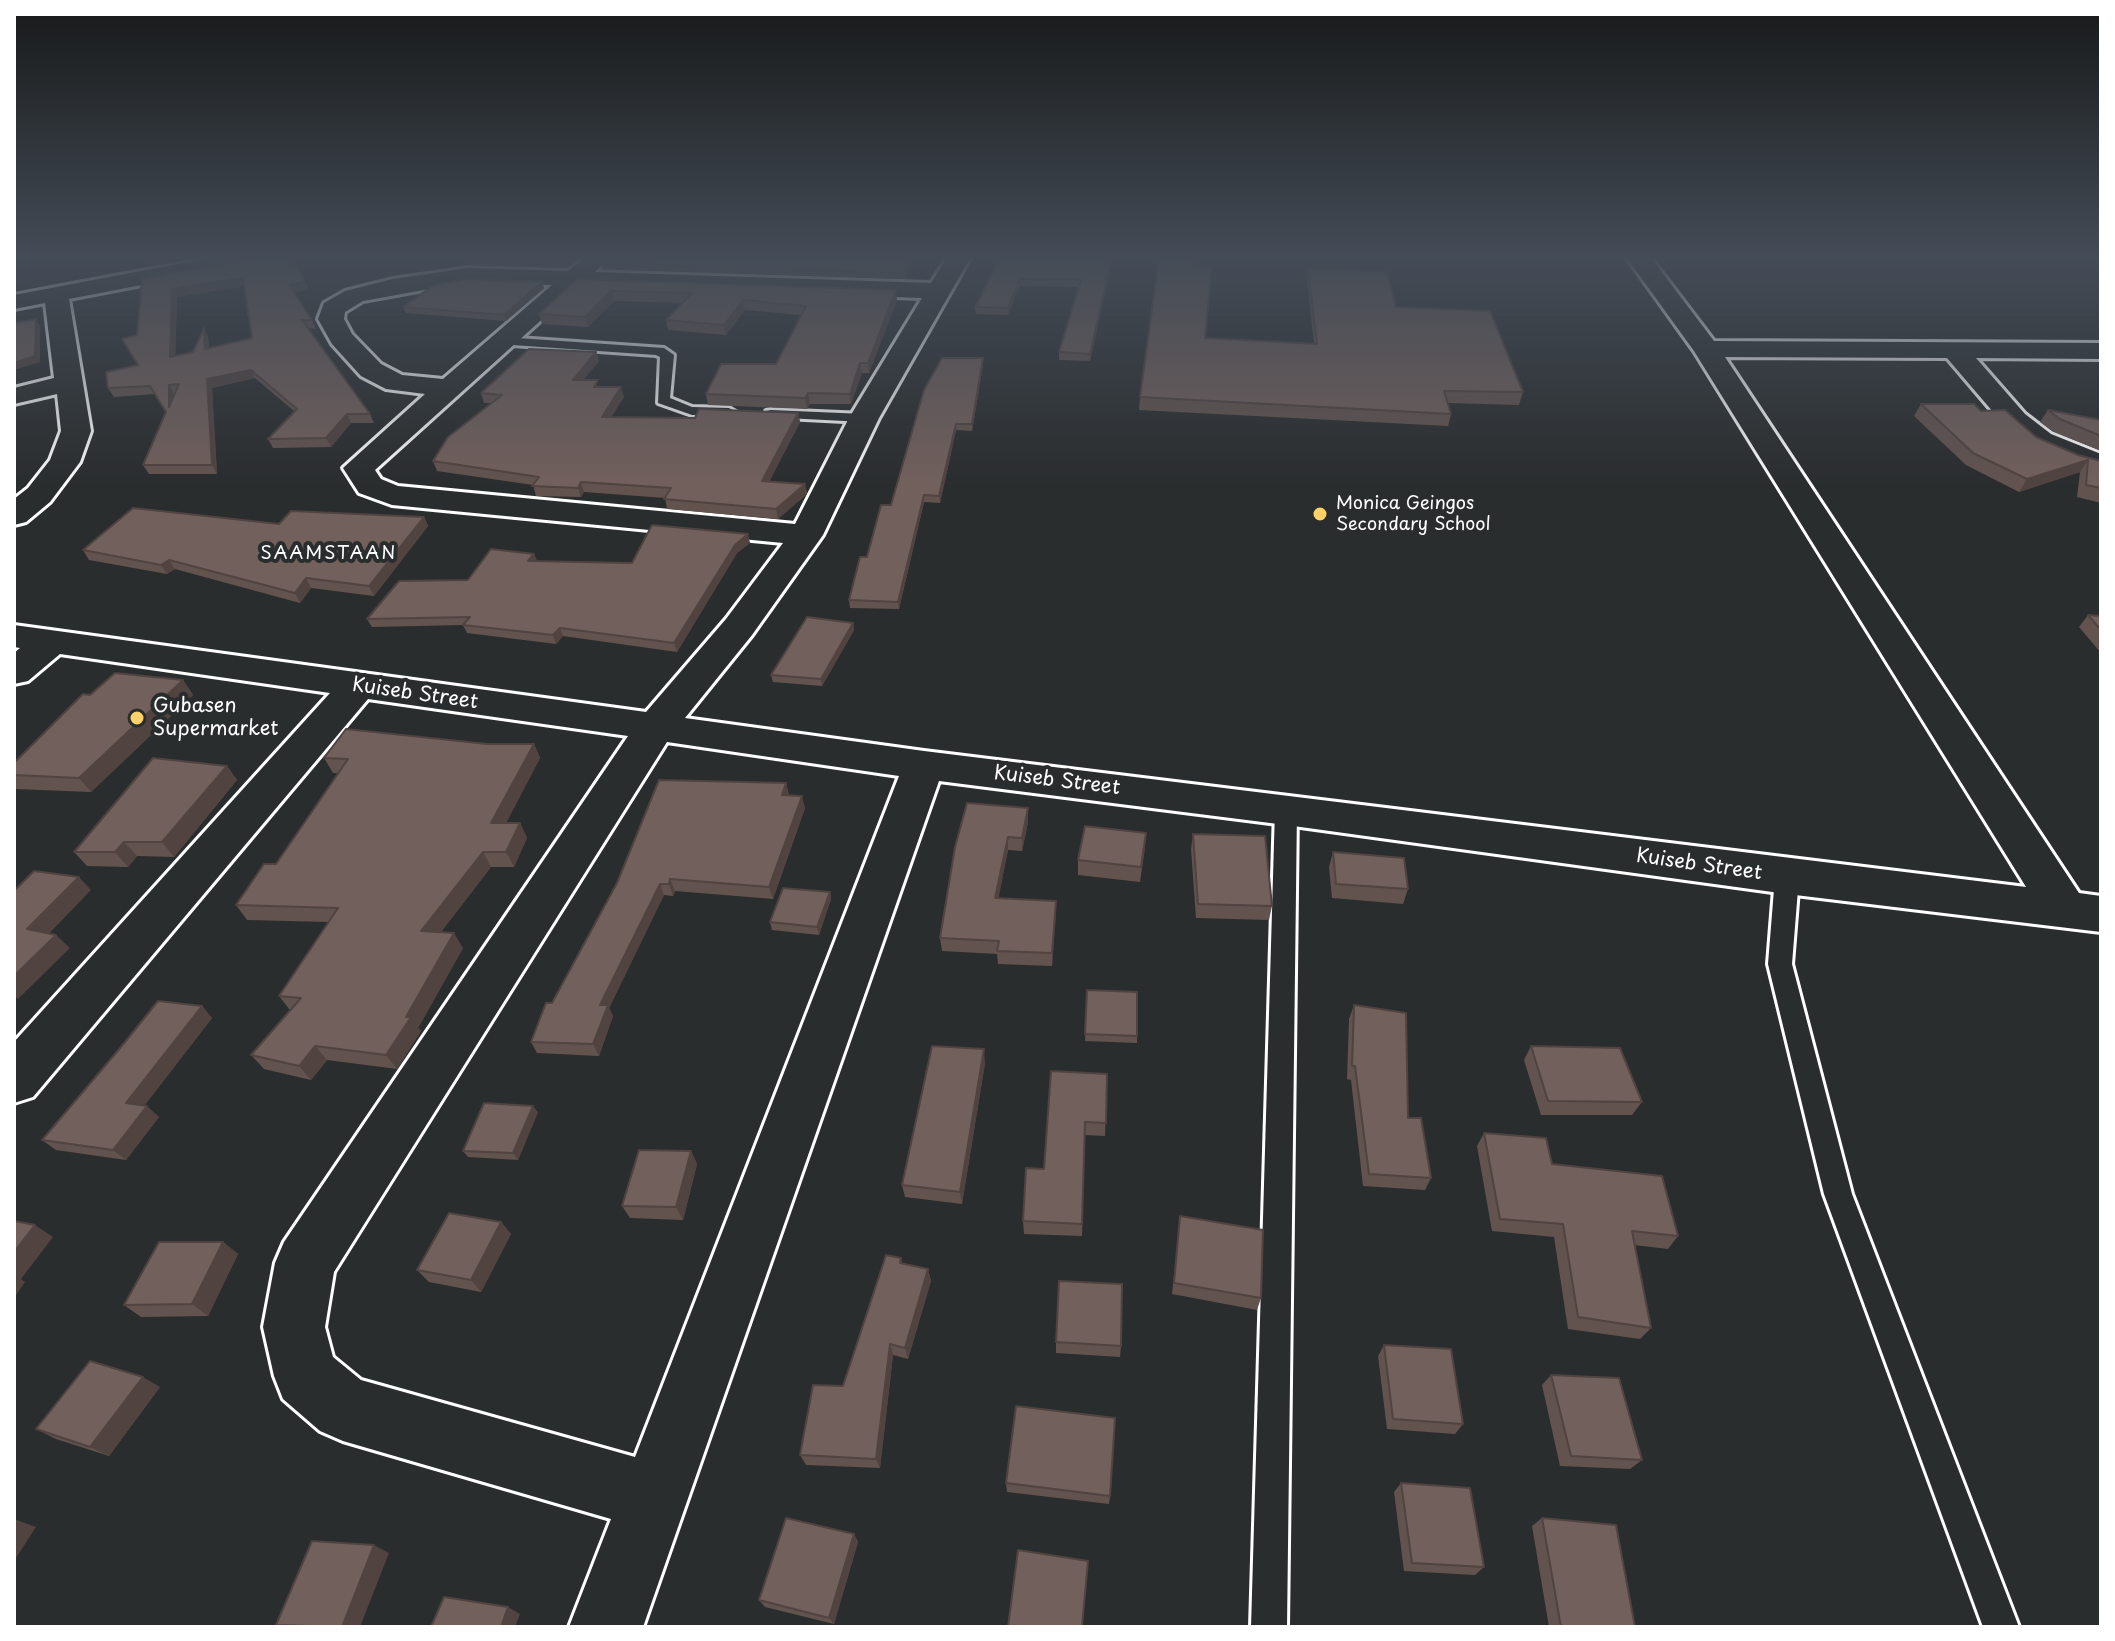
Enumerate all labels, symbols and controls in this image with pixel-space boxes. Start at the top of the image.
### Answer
place label: Monica Geingos Secondary School [1336,493,1491,536]
marker: Monica Geingos Secondary School [1311,505,1329,523]
district label: SAAMSTAAN [261,543,397,565]
street label: Kuiseb Street [350,673,480,715]
place label: Gubasen Supermarket [153,694,278,741]
marker: Gubasen Supermarket [128,709,146,727]
street label: Kuiseb Street [993,761,1121,801]
street label: Kuiseb Street [1634,844,1764,886]

